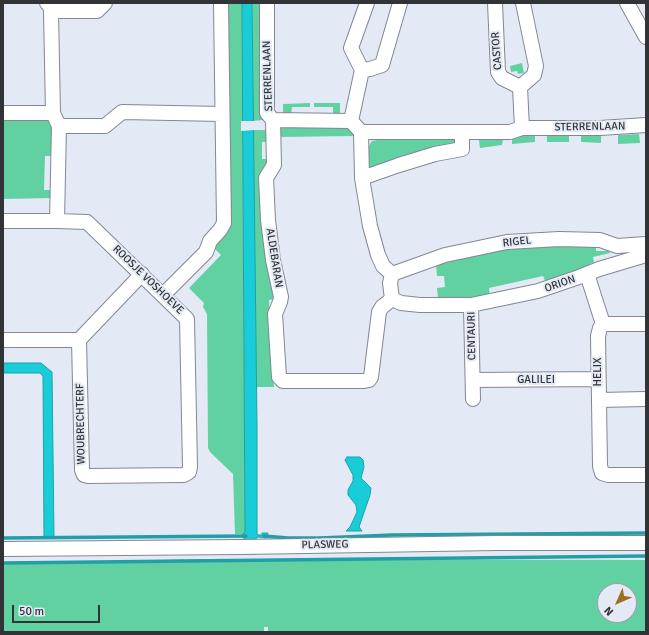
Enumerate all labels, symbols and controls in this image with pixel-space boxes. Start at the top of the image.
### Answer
street label: CASTOR [489,32,505,70]
street label: STERRENLAAN [260,40,276,112]
street label: STERRENLAAN [554,120,626,134]
street label: ALDEBARAN [263,227,285,289]
street label: RIGEL [502,234,532,250]
street label: ROOSJE VOSHOEVE [110,243,186,317]
street label: ORION [543,273,577,295]
street label: CENTAURI [465,311,479,361]
street label: HELIX [591,358,605,386]
street label: GALILEI [517,373,555,387]
street label: WOUBRECHTERF [74,383,88,465]
street label: PLASWEG [301,538,349,552]
north arrow [597,583,637,623]
scale bar [14,597,102,623]
text: 50 m [19,604,44,619]
text: N [602,604,616,618]

